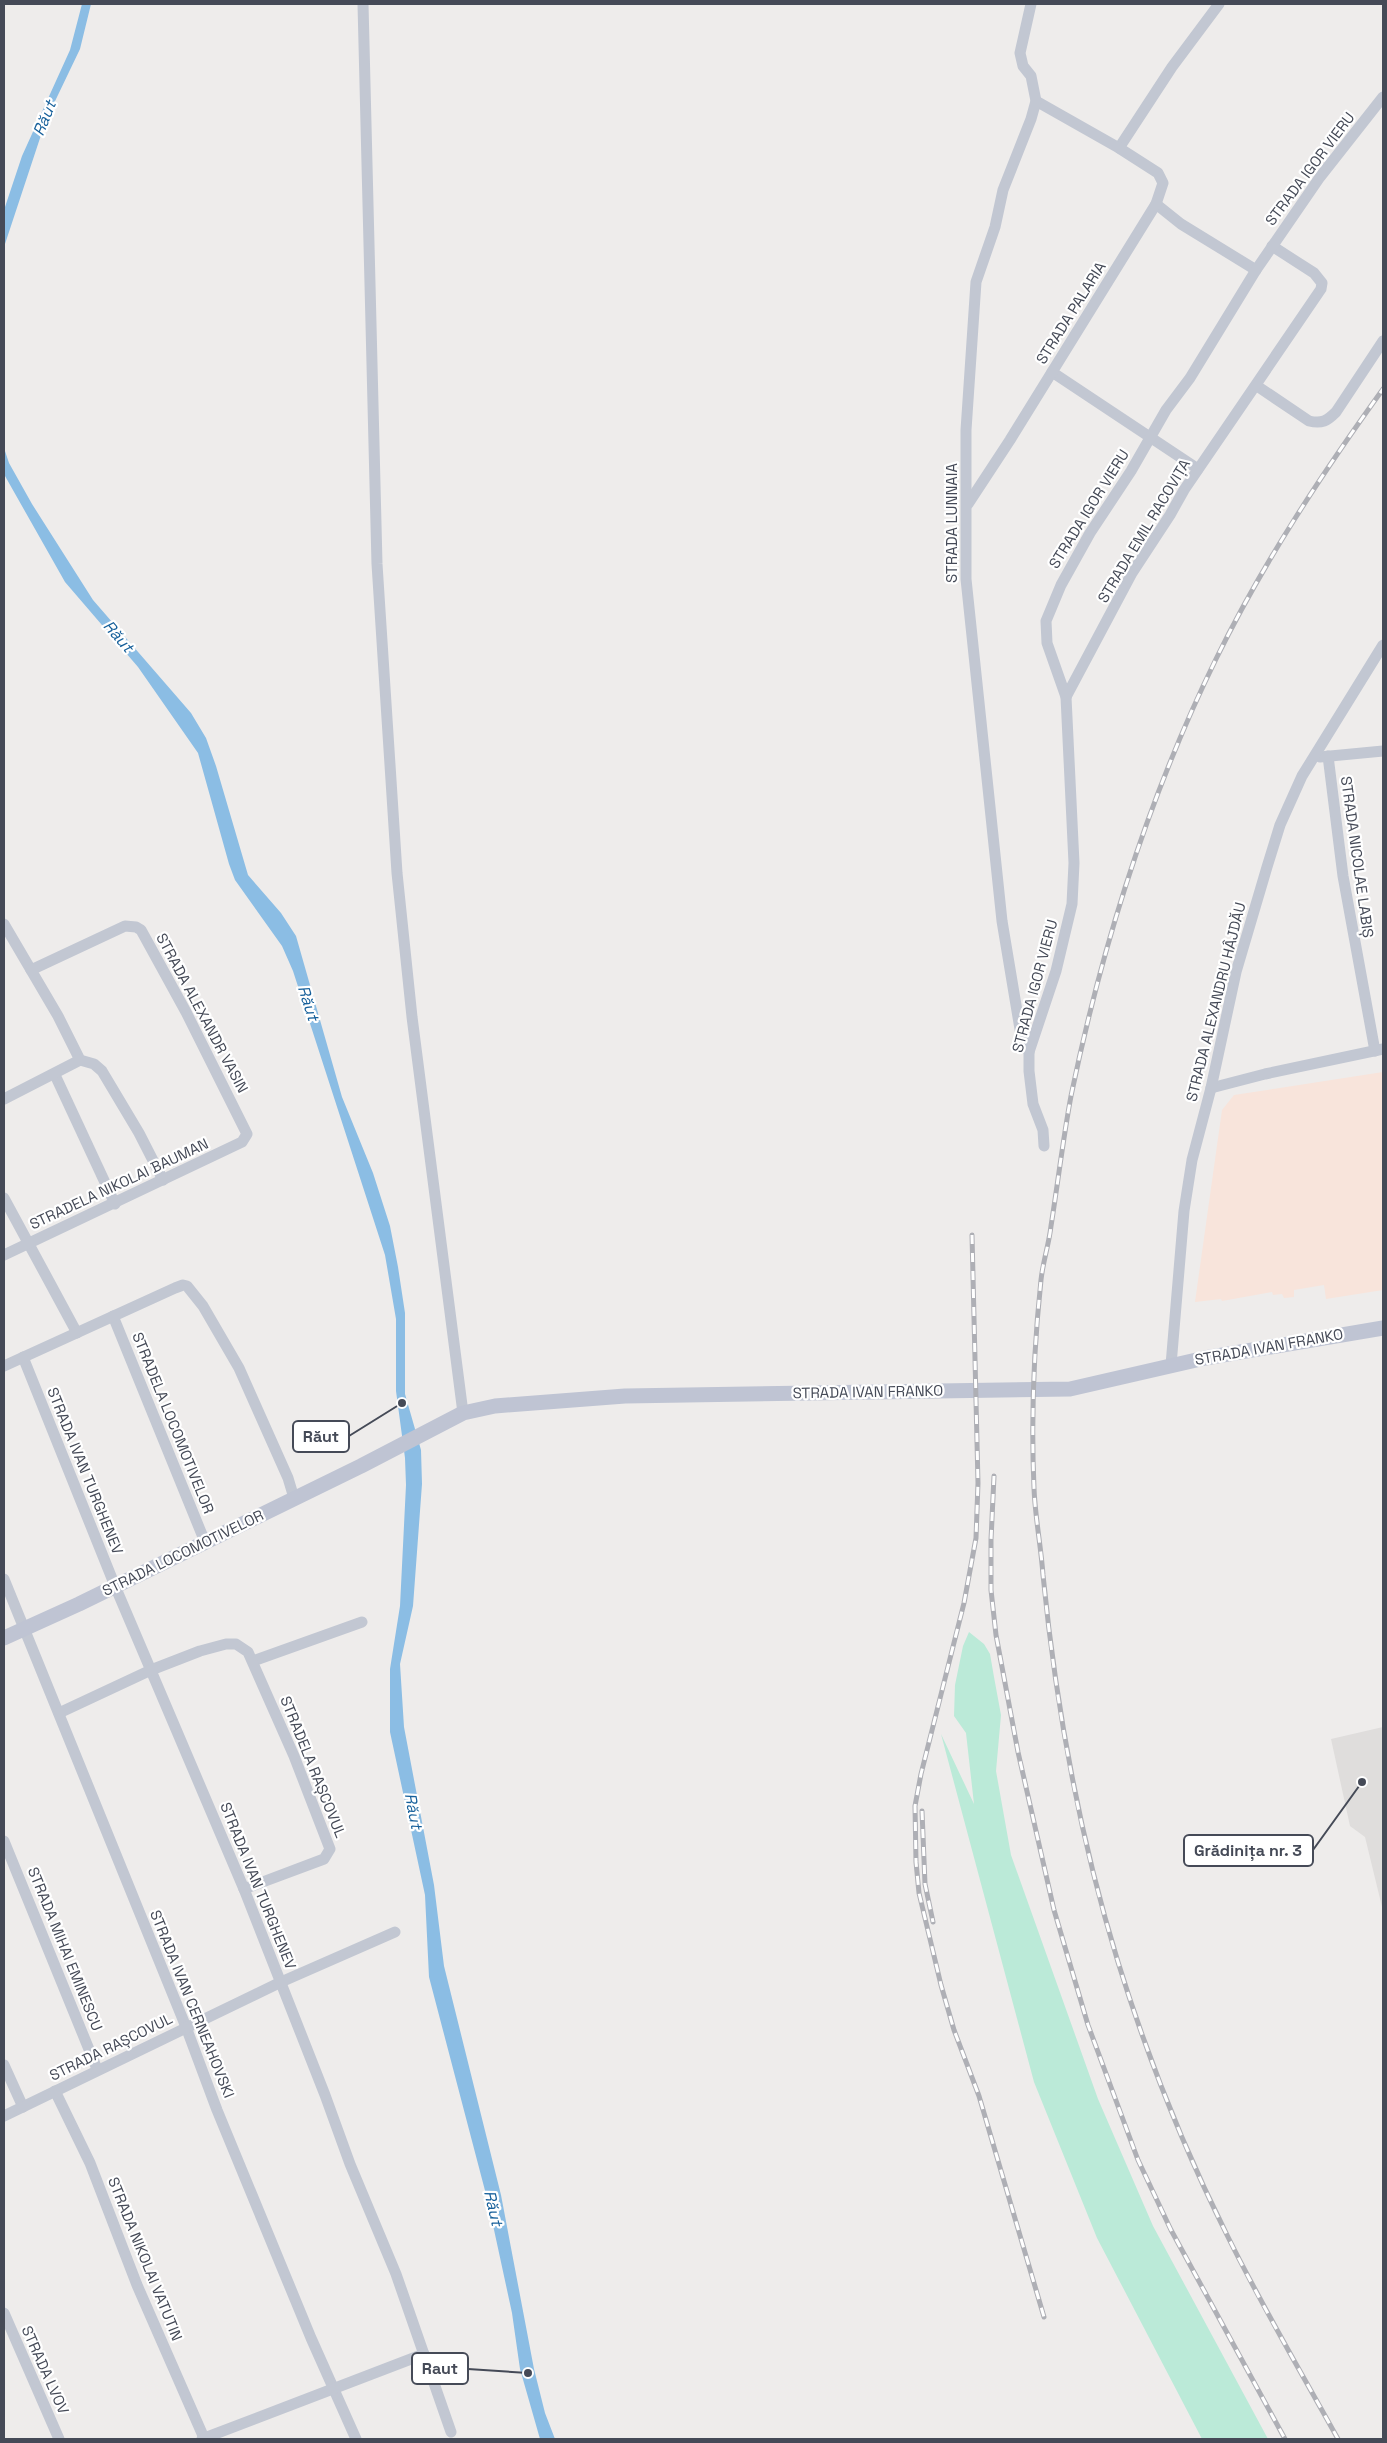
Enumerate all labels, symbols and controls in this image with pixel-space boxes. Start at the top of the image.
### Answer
water label: Răut [28,96,62,139]
street label: STRADA IGOR VIERU [1261,108,1358,229]
street label: STRADA PALARIA [1031,258,1110,367]
street label: STRADA IGOR VIERU [1044,446,1133,572]
street label: STRADA EMIL RACOVIȚA [1093,455,1194,606]
street label: STRADA LUNNAIA [942,463,961,583]
water label: Răut [99,616,140,658]
street label: STRADA NICOLAE LABIȘ [1337,775,1378,939]
street label: STRADA ALEXANDRU HÂJDĂU [1182,900,1249,1104]
street label: STRADA IGOR VIERU [1008,917,1061,1054]
street label: STRADA ALEXANDR VASIN [152,930,253,1096]
water label: Răut [293,983,325,1025]
street label: STRADELA NIKOLAI BAUMAN [26,1134,211,1233]
street label: STRADA IVAN FRANKO [1193,1324,1345,1369]
street label: STRADELA LOCOMOTIVELOR [128,1329,219,1516]
street label: STRADA IVAN FRANKO [793,1381,943,1402]
street label: STRADA IVAN TURGHENEV [43,1384,128,1557]
callout: Răut [293,1421,349,1452]
text: Răut [303,1426,339,1447]
street label: STRADA LOCOMOTIVELOR [99,1505,267,1600]
street label: STRADELA RAȘCOVUL [276,1693,351,1840]
water label: Răut [400,1791,428,1832]
street label: STRADA IVAN TURGHENEV [216,1799,301,1972]
callout: Grădinița nr. 3 [1184,1835,1313,1866]
text: Grădinița nr. 3 [1194,1840,1302,1861]
street label: STRADA MIHAI EMINESCU [24,1864,107,2034]
street label: STRADA IVAN CERNEAHOVSKI [146,1907,239,2101]
street label: STRADA RAȘCOVUL [46,2009,175,2085]
street label: STRADA NIKOLAI VATUTIN [104,2174,187,2343]
water label: Răut [479,2188,508,2230]
street label: STRADA LVOV [18,2323,73,2417]
callout: Raut [412,2353,468,2384]
text: Raut [422,2358,458,2379]

